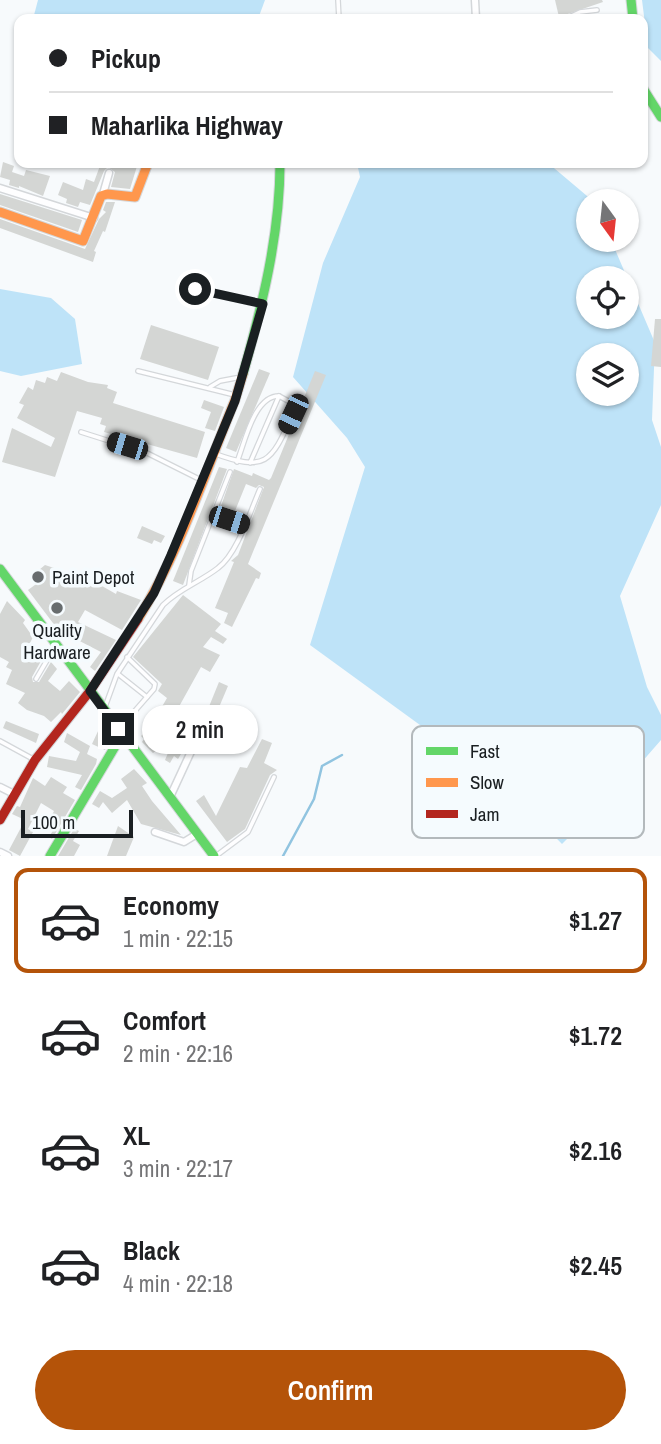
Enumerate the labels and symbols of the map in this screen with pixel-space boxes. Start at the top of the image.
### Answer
north arrow [576,189,639,252]
route start [179,273,211,305]
car [275,391,312,437]
car [104,430,151,462]
car [206,504,253,536]
place label: Paint Depot [52,564,135,590]
marker: Paint Depot [30,569,46,585]
marker: Quality Hardware [49,600,65,616]
place label: Quality Hardware [23,617,91,665]
callout: 2 min [142,704,258,754]
route end [102,713,134,745]
legend [412,726,644,838]
text: Fast [470,738,500,764]
text: Slow [470,769,505,795]
text: Jam [470,801,499,827]
scale bar [21,807,133,839]

